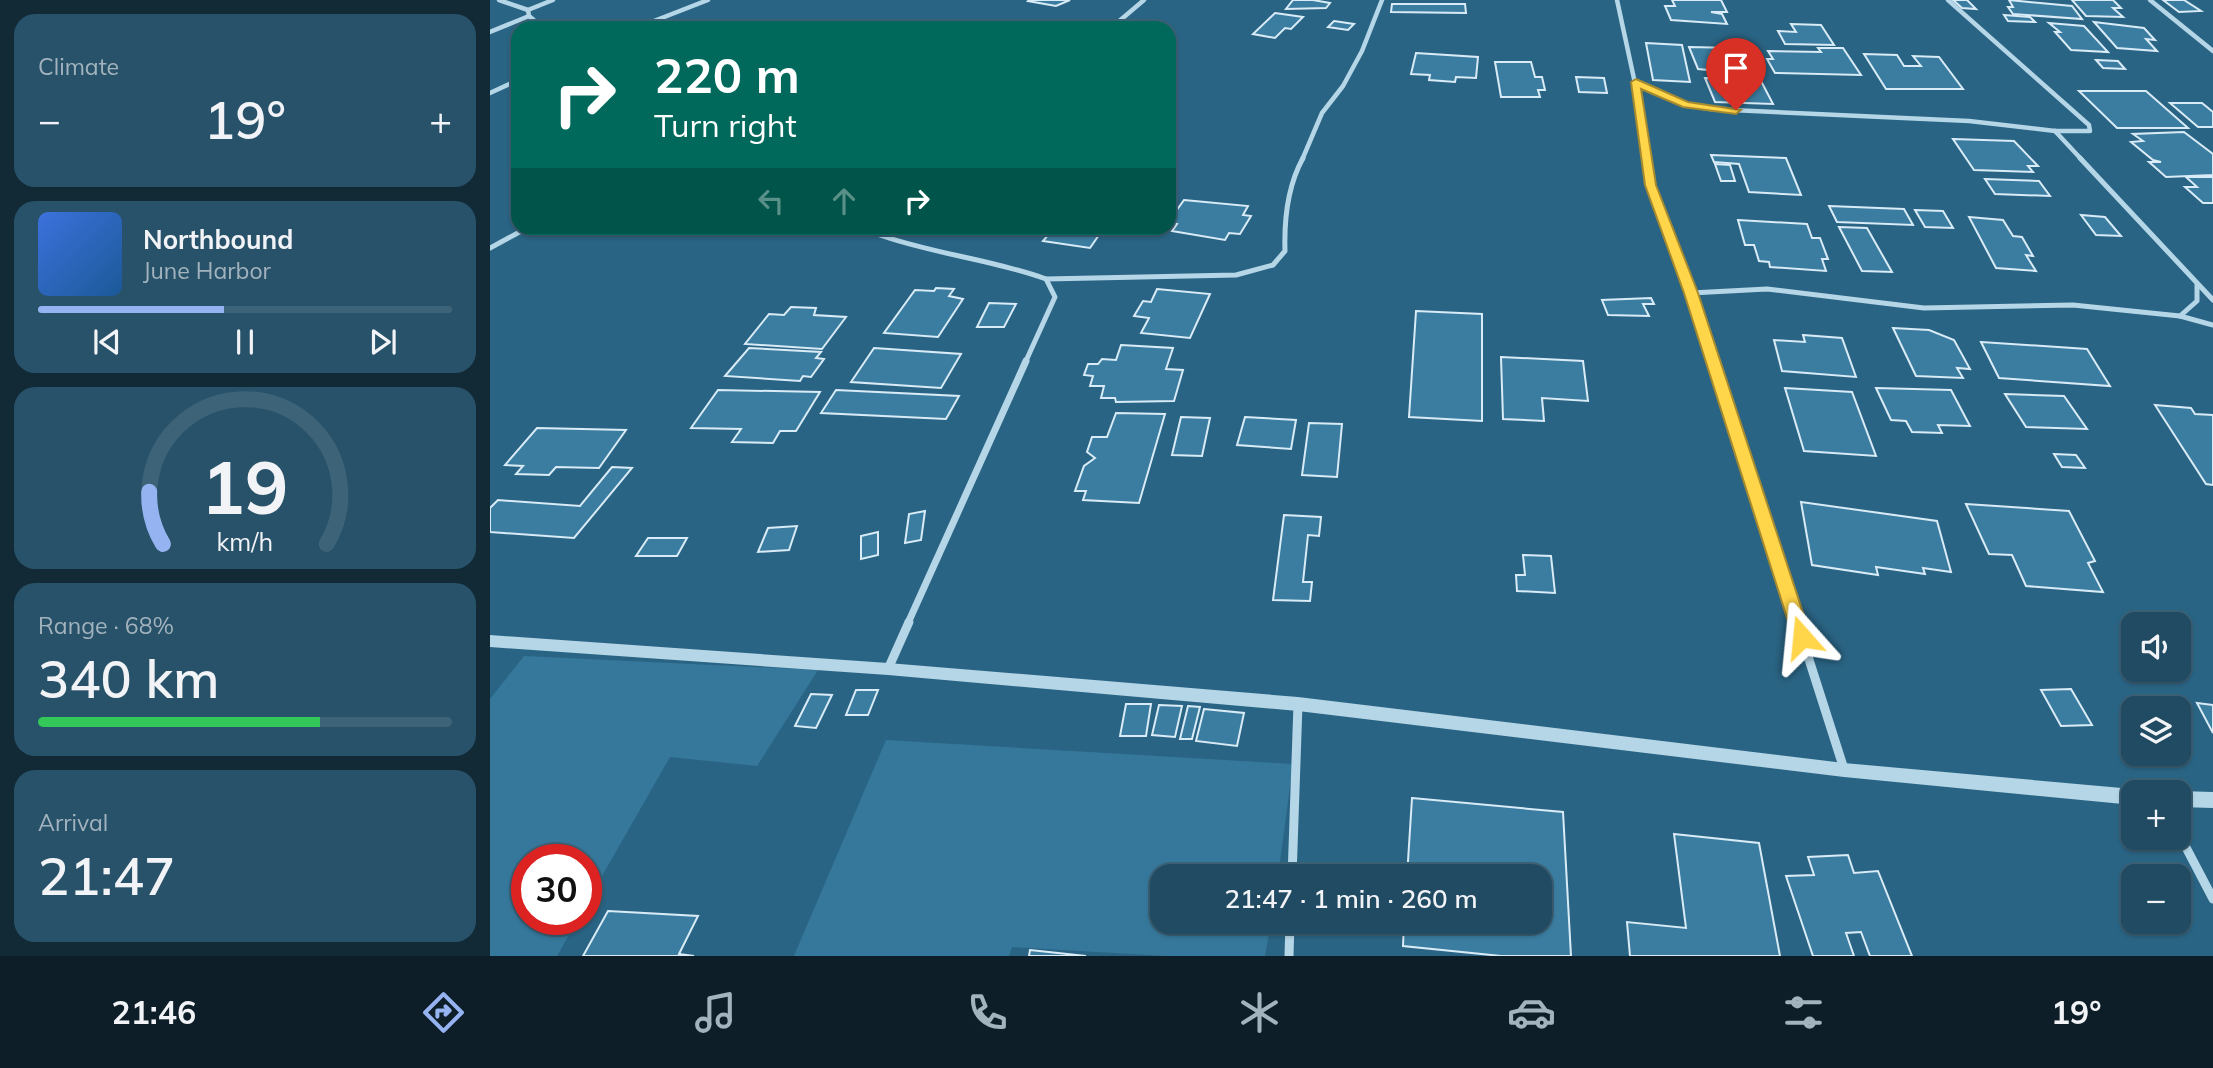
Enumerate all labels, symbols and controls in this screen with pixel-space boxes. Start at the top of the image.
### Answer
pin [1706,38,1766,110]
text: 220 m [654,44,800,105]
icon: right [539,49,630,140]
icon: arrive [1717,49,1755,87]
text: Climate [38,52,119,81]
text: 19° [204,87,286,152]
text: − [38,96,61,144]
text: + [429,96,452,144]
text: Turn right [654,105,797,145]
icon: left [752,182,790,220]
icon: ahead [825,182,863,220]
icon: right [898,182,936,220]
text: Northbound [143,223,293,256]
text: June Harbor [143,256,271,285]
icon: previous [88,323,126,361]
icon: pause [226,323,264,361]
icon: next [364,323,402,361]
text: 19 [201,441,289,532]
text: km/h [217,526,273,557]
position arrow [1765,600,1839,674]
text: Range · 68% [38,611,174,640]
map controls [2121,612,2191,934]
button: sound [2121,612,2191,682]
text: 340 km [38,646,219,711]
button: layers [2121,696,2191,766]
button: + [2121,780,2191,850]
text: Arrival [38,808,108,837]
text: 21:47 [38,843,175,908]
speed limit sign: 30 [511,844,602,935]
button: − [2121,864,2191,934]
text: 21:47 · 1 min · 260 m [1224,882,1478,915]
icon: directions [419,988,468,1037]
icon: music [691,988,740,1037]
icon: phone [963,988,1012,1037]
icon: climate [1235,988,1284,1037]
icon: car [1507,988,1556,1037]
icon: filters [1779,988,1828,1037]
text: 21:46 [111,992,196,1032]
text: 19° [2051,992,2101,1032]

